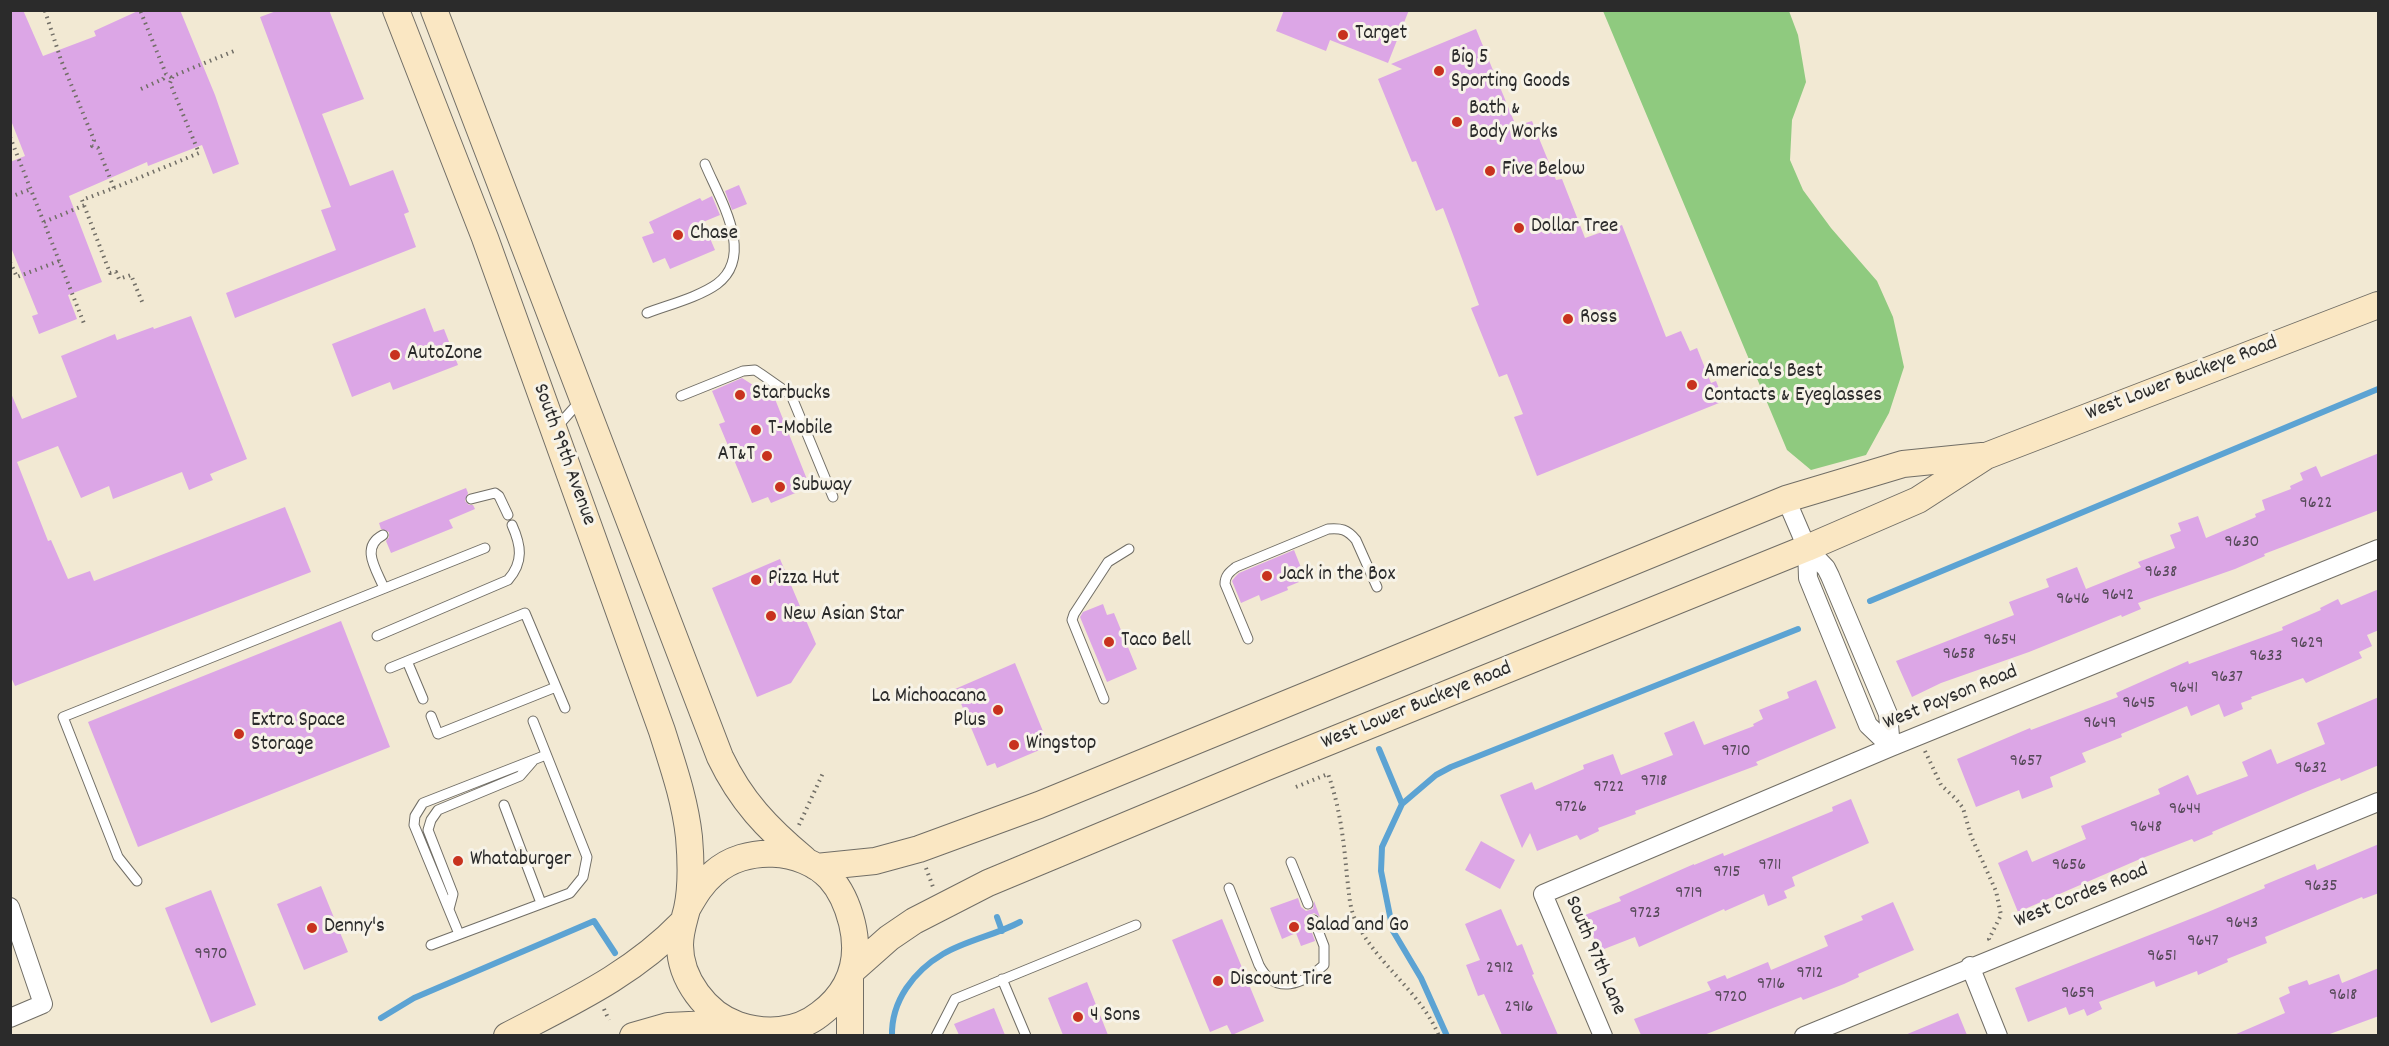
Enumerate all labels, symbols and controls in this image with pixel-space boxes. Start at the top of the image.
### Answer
place label: Target [1355,22,1407,48]
marker: Target [1336,28,1350,42]
place label: Big 5 Sporting Goods [1451,46,1570,96]
marker: Big 5 Sporting Goods [1432,64,1446,78]
place label: Bath & Body Works [1469,97,1558,147]
marker: Bath & Body Works [1450,115,1464,129]
place label: Five Below [1502,158,1585,184]
marker: Five Below [1483,164,1497,178]
place label: Dollar Tree [1531,215,1618,241]
marker: Dollar Tree [1512,221,1526,235]
place label: Chase [690,222,738,248]
marker: Chase [671,228,685,242]
place label: Ross [1580,306,1617,332]
marker: Ross [1561,312,1575,326]
street label: West Lower Buckeye Road [2083,332,2281,428]
place label: AutoZone [407,342,482,368]
marker: AutoZone [388,348,402,362]
place label: America's Best Contacts & Eyeglasses [1704,360,1882,410]
marker: America's Best Contacts & Eyeglasses [1685,378,1699,392]
street label: South 99th Avenue [526,381,600,529]
place label: Starbucks [752,382,831,408]
marker: Starbucks [733,388,747,402]
place label: T-Mobile [768,417,832,443]
marker: T-Mobile [749,423,763,437]
place label: AT&T [717,443,755,469]
marker: AT&T [760,449,774,463]
place label: Subway [792,474,851,500]
marker: Subway [773,480,787,494]
house number: 9622 [2300,494,2332,516]
house number: 9630 [2225,533,2259,555]
place label: Jack in the Box [1279,563,1395,589]
house number: 9638 [2145,563,2177,585]
place label: Pizza Hut [768,567,840,593]
marker: Jack in the Box [1260,569,1274,583]
marker: Pizza Hut [749,573,763,587]
house number: 9642 [2102,586,2134,608]
house number: 9646 [2056,590,2090,612]
place label: New Asian Star [783,603,904,629]
marker: New Asian Star [764,609,778,623]
place label: Taco Bell [1121,629,1191,655]
house number: 9654 [1984,631,2016,653]
house number: 9629 [2290,634,2324,656]
marker: Taco Bell [1102,635,1116,649]
house number: 9658 [1943,645,1975,667]
house number: 9633 [2249,647,2283,669]
street label: West Lower Buckeye Road [1318,657,1516,757]
street label: West Payson Road [1880,661,2022,737]
house number: 9637 [2211,668,2243,690]
house number: 9641 [2170,679,2198,701]
place label: La Michoacana Plus [872,685,986,735]
house number: 9645 [2123,694,2155,716]
marker: La Michoacana Plus [991,703,1005,717]
place label: Extra Space Storage [251,709,345,759]
house number: 9649 [2084,714,2116,736]
marker: Extra Space Storage [232,727,246,741]
place label: Wingstop [1026,732,1096,758]
marker: Wingstop [1007,738,1021,752]
house number: 9710 [1722,742,1750,764]
house number: 9657 [2010,752,2042,774]
house number: 9632 [2295,759,2327,781]
house number: 9718 [1641,772,1667,794]
house number: 9722 [1594,778,1624,800]
house number: 9726 [1555,798,1587,820]
house number: 9644 [2169,800,2201,822]
house number: 9648 [2130,818,2162,840]
place label: Whataburger [470,848,571,874]
marker: Whataburger [451,854,465,868]
house number: 9711 [1758,856,1782,878]
house number: 9656 [2052,856,2086,878]
street label: West Cordes Road [2011,859,2153,935]
house number: 9715 [1713,863,1741,885]
house number: 9635 [2304,877,2338,899]
house number: 9719 [1675,884,1703,906]
street label: South 97th Lane [1558,893,1630,1019]
house number: 9723 [1630,904,1660,926]
place label: Salad and Go [1306,914,1409,940]
house number: 9643 [2226,914,2258,936]
place label: Denny's [324,915,385,941]
marker: Salad and Go [1287,920,1301,934]
marker: Denny's [305,921,319,935]
house number: 9647 [2187,932,2219,954]
house number: 9970 [194,945,228,967]
house number: 9651 [2147,947,2177,969]
house number: 2912 [1486,959,1514,981]
house number: 9712 [1797,964,1823,986]
place label: Discount Tire [1230,968,1332,994]
marker: Discount Tire [1211,974,1225,988]
house number: 9716 [1757,975,1785,997]
house number: 9659 [2061,984,2095,1006]
house number: 9618 [2329,986,2357,1008]
house number: 9720 [1715,988,1747,1010]
house number: 2916 [1505,998,1533,1020]
place label: 4 Sons [1090,1004,1141,1030]
marker: 4 Sons [1071,1010,1085,1024]

